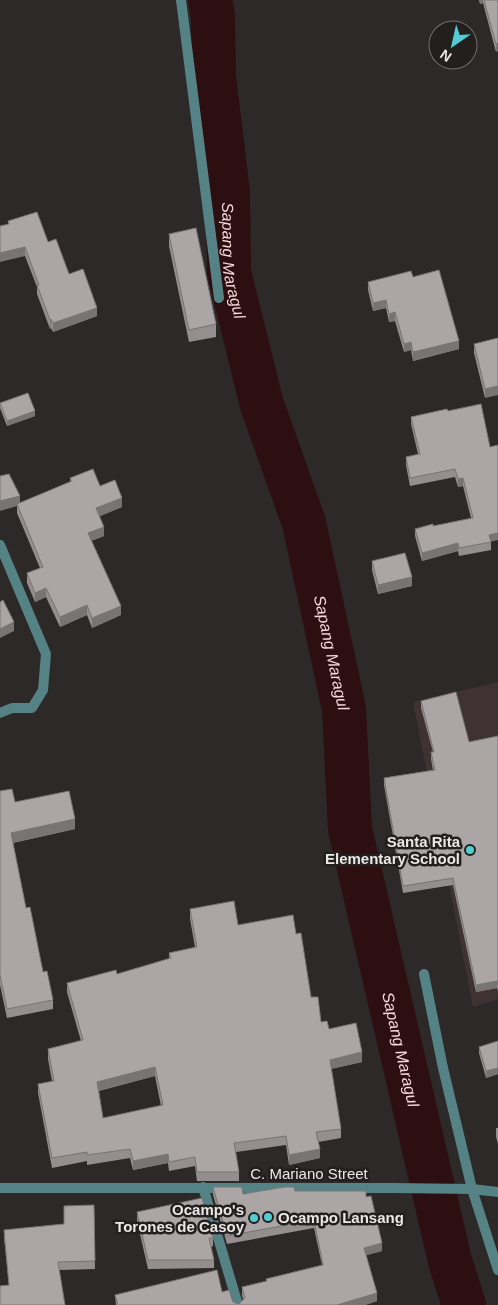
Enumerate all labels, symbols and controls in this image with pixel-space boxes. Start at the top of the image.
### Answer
north arrow [428,20,478,70]
text: N [437,46,454,65]
water label: Sapang Maragul [220,202,249,321]
water label: Sapang Maragul [311,593,353,712]
place label: Santa Rita Elementary School [325,833,461,867]
marker: Santa Rita Elementary School [464,844,476,856]
water label: Sapang Maragul [379,990,423,1109]
street label: C. Mariano Street [250,1165,369,1182]
place label: Ocampo's Torones de Casoy [115,1201,245,1235]
place label: Ocampo Lansang [278,1209,404,1226]
marker: Ocampo Lansang [262,1211,274,1223]
marker: Ocampo's Torones de Casoy [248,1212,260,1224]

